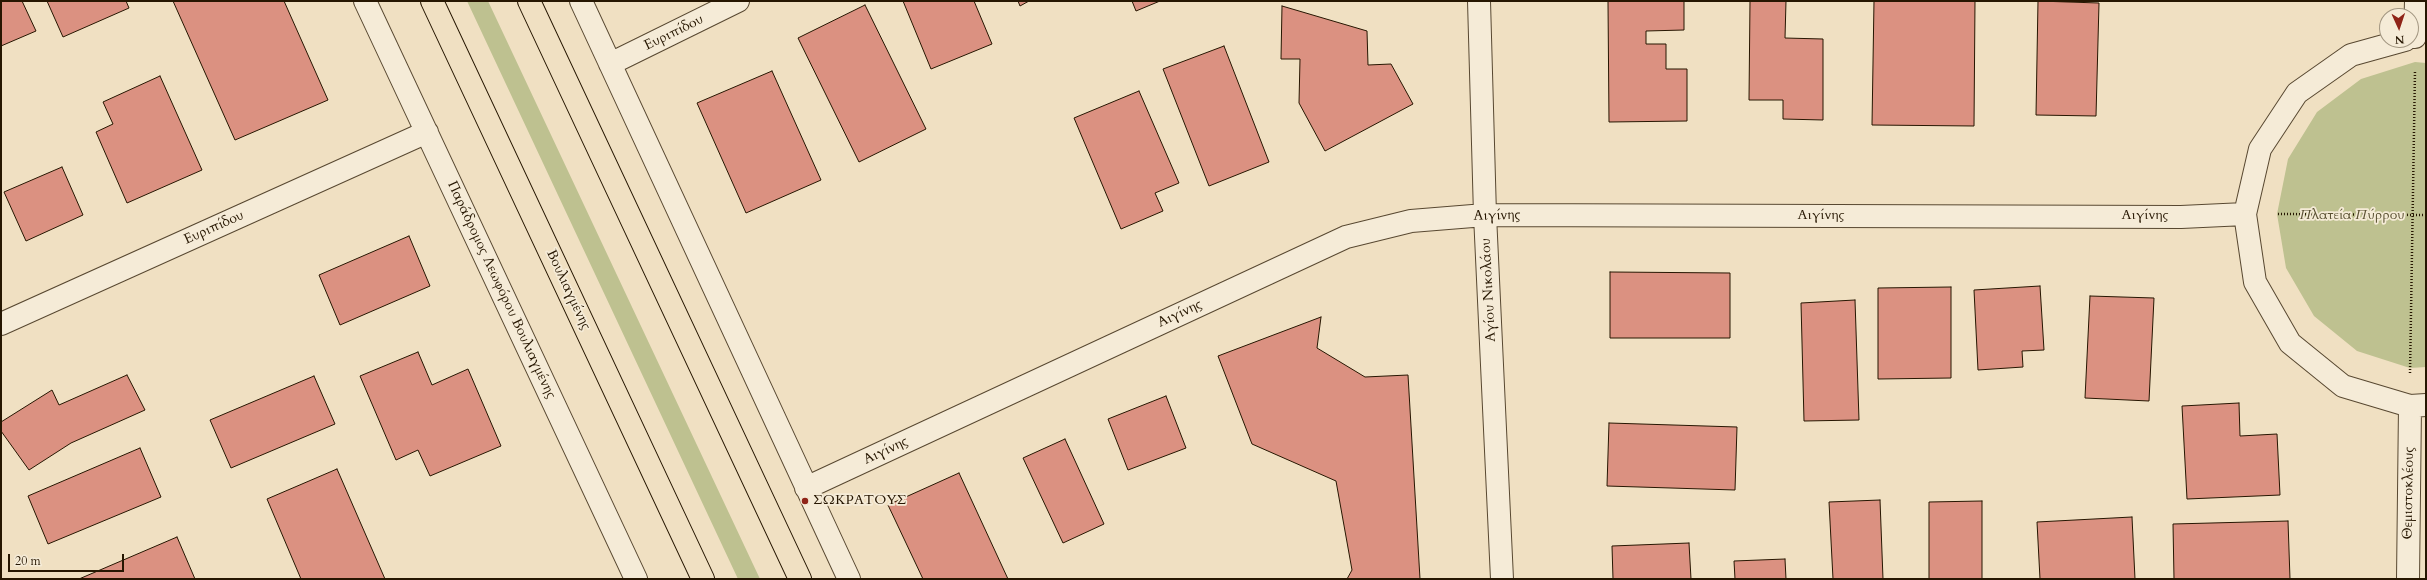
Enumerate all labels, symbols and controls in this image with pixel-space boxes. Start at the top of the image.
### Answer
north arrow [2379,8,2419,48]
street label: Ευριπίδου [642,11,706,55]
text: N [2394,32,2405,47]
street label: Παράδρομος Λεωφόρου Βουλιαγμένης [443,178,559,402]
street label: Ευριπίδου [181,207,247,249]
street label: Αιγίνης [1473,207,1521,225]
street label: Αιγίνης [1797,208,1845,224]
street label: Αιγίνης [2121,208,2169,224]
park label: Πλατεία Πύρρου [2299,208,2405,224]
street label: Αγίου Νικολάου [1478,238,1500,342]
street label: Βουλιαγμένης [542,247,594,333]
street label: Αιγίνης [1155,296,1205,332]
street label: Αιγίνης [861,433,911,469]
street label: Θεμιστοκλέους [2400,446,2418,540]
place label: ΣΩΚΡΑΤΟΥΣ [813,493,906,509]
marker: ΣΩΚΡΑΤΟΥΣ [800,496,810,506]
scale bar [10,546,126,572]
text: 20 m [15,553,41,569]

